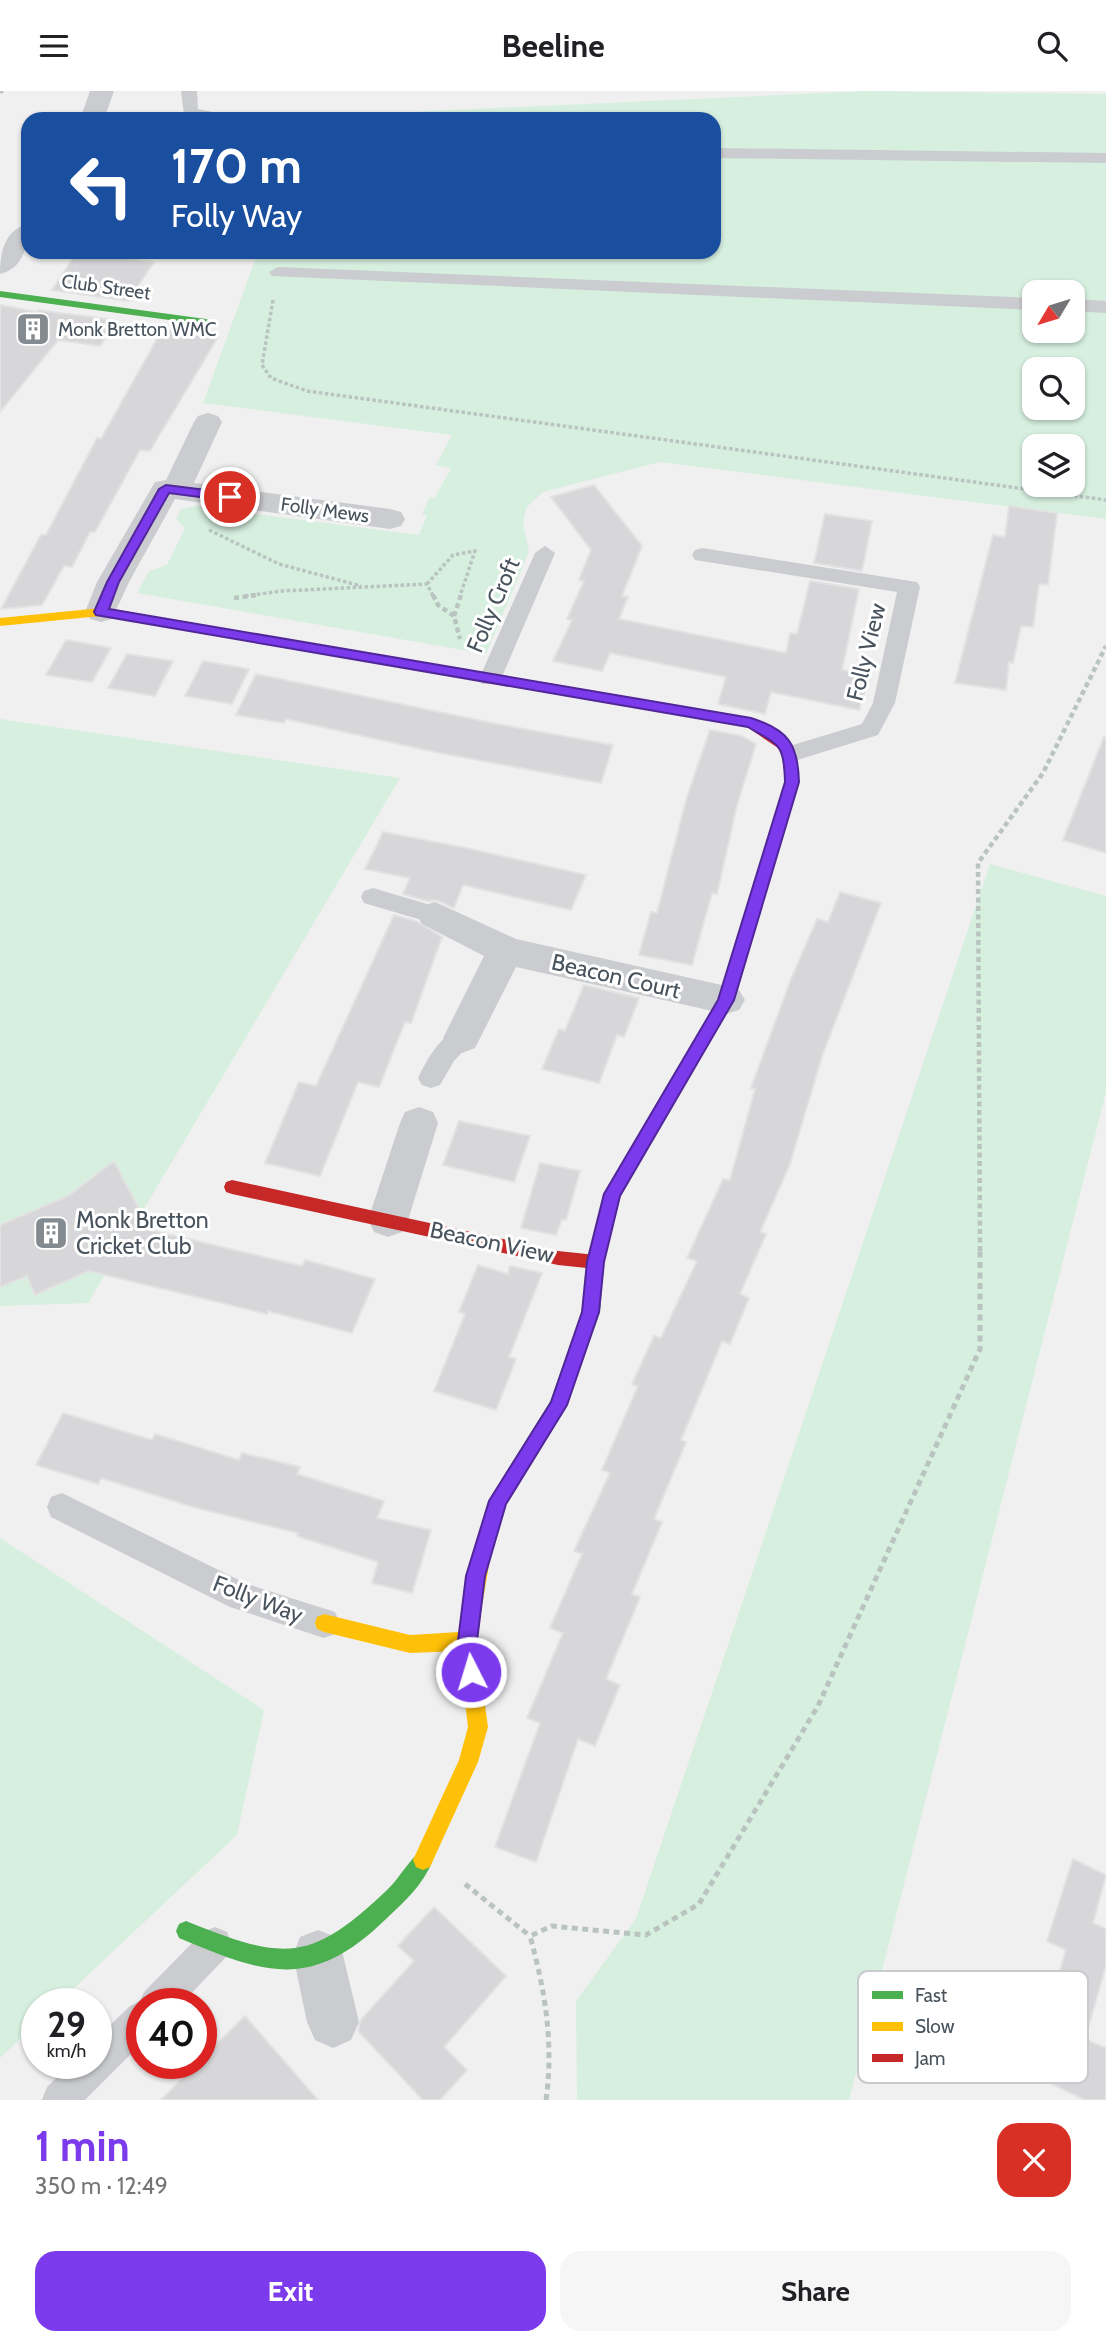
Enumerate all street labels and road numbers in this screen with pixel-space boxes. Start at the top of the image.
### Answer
street label: Club Street [60,269,153,305]
street label: Folly Mews [279,492,371,528]
street label: Folly Croft [461,553,526,657]
street label: Folly View [840,600,892,704]
street label: Beacon Court [549,948,683,1004]
street label: Beacon View [428,1215,557,1269]
street label: Folly Way [209,1569,307,1629]

